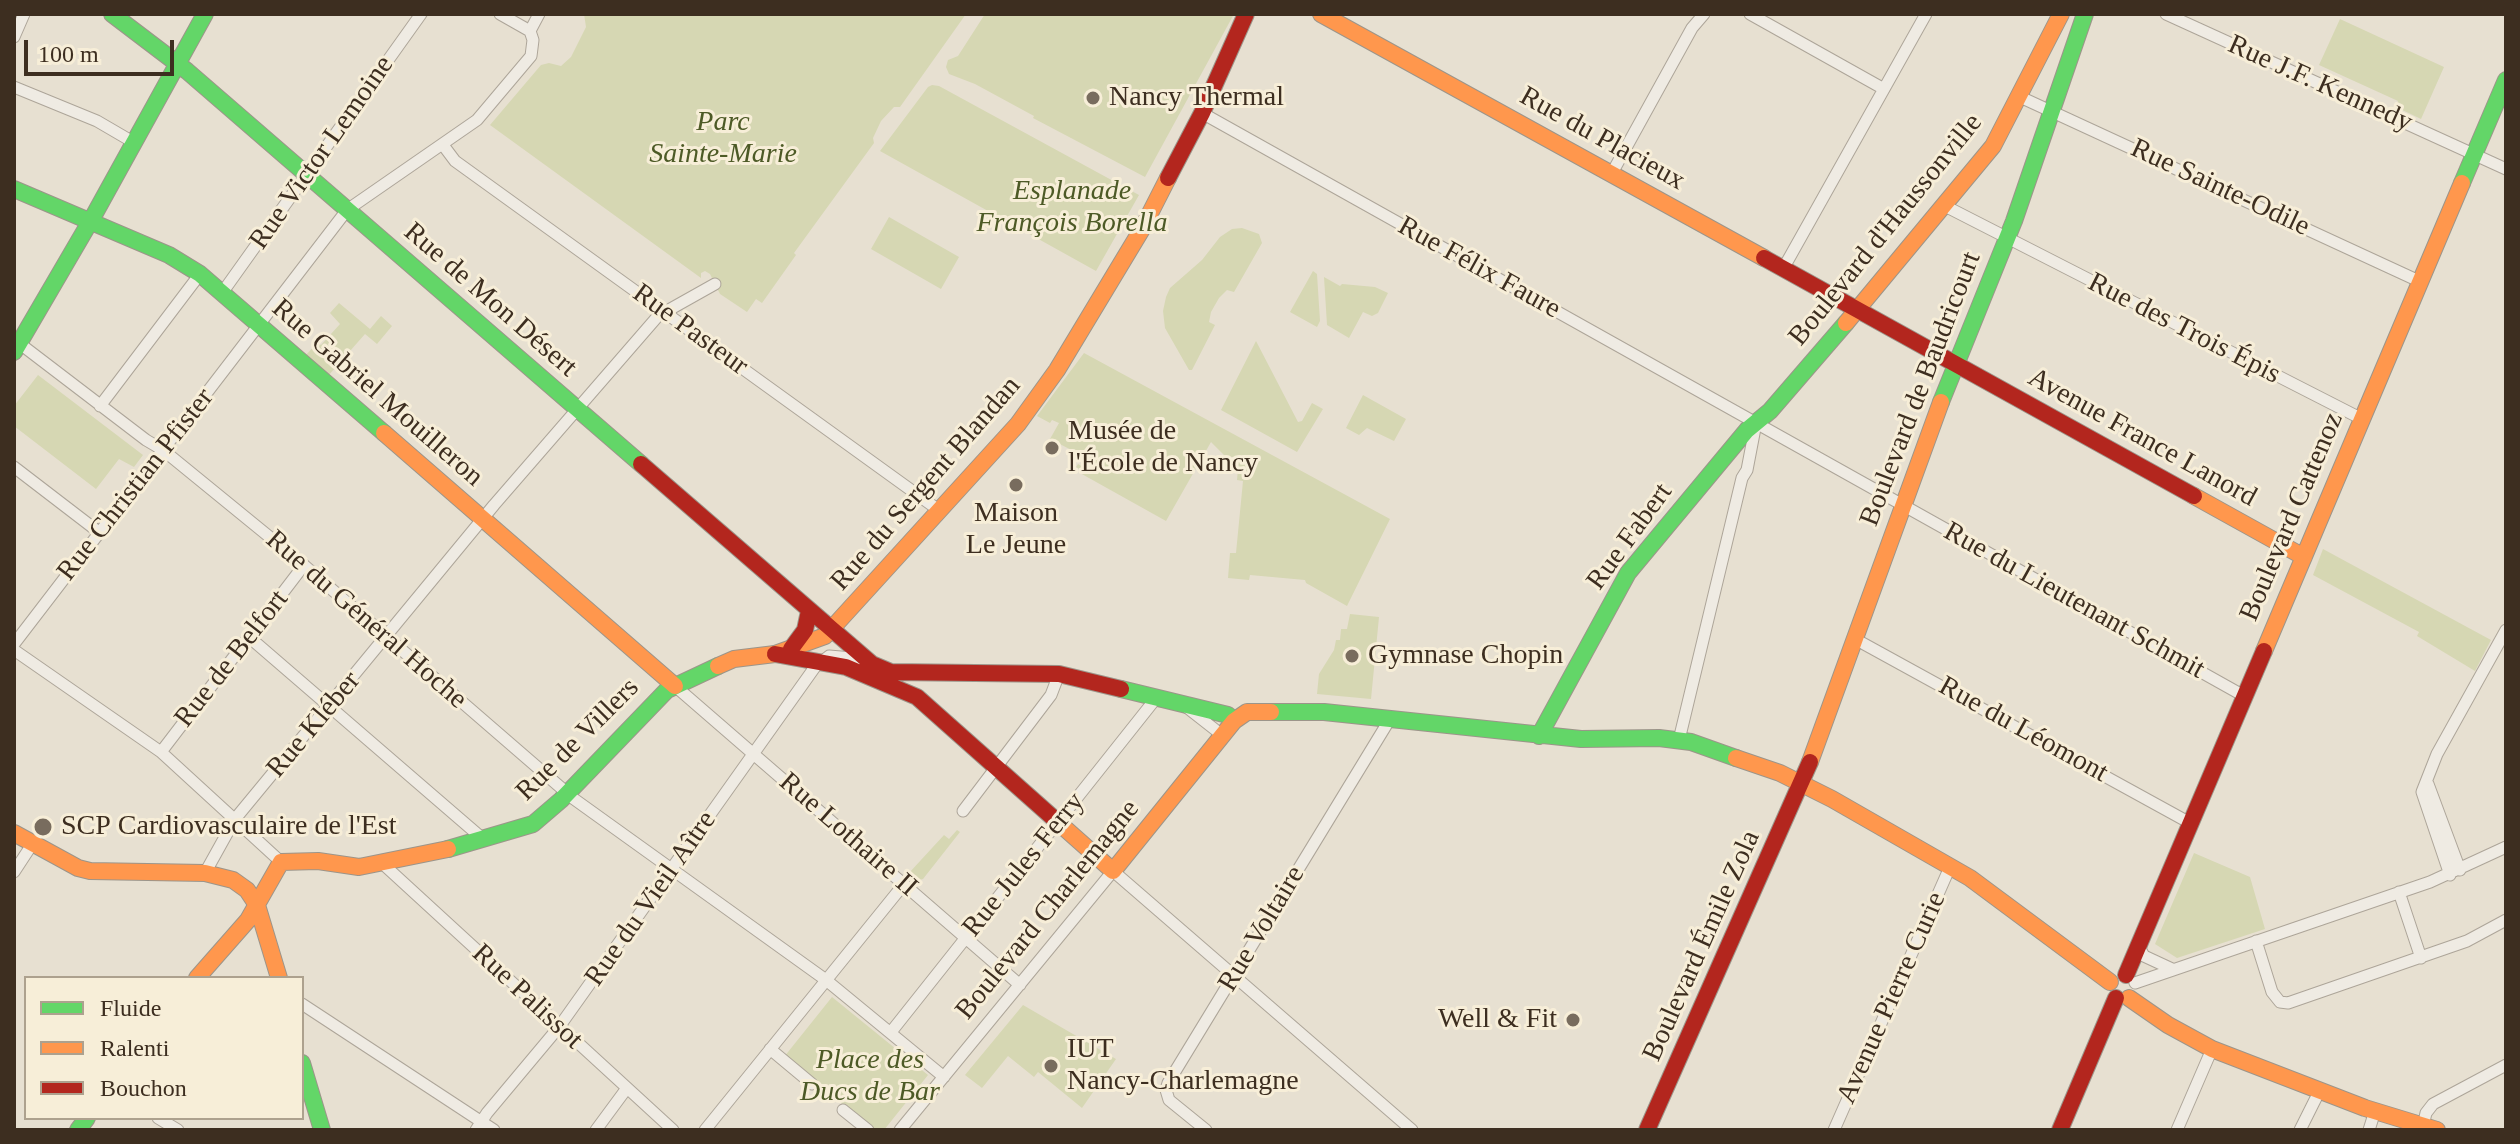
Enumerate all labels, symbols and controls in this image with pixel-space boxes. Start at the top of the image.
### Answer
scale bar [28,24,178,74]
street label: Rue J.F. Kennedy [2223,28,2417,140]
text: 100 m [38,41,99,67]
street label: Rue Victor Lemoine [243,50,401,256]
street label: Rue du Placieux [1514,80,1690,198]
place label: Nancy Thermal [1109,81,1284,115]
marker: Nancy Thermal [1084,89,1102,107]
park label: Parc Sainte-Marie [649,106,797,172]
street label: Boulevard d'Haussonville [1782,107,1990,353]
street label: Rue Sainte-Odile [2125,132,2315,244]
park label: Esplanade François Borella [976,175,1168,241]
street label: Rue Félix Faure [1392,210,1566,326]
street label: Rue de Mon Désert [397,216,583,384]
street label: Boulevard de Baudricourt [1853,247,1989,531]
street label: Rue des Trois Épis [2082,266,2286,392]
street label: Rue Pasteur [626,277,754,383]
street label: Rue Gabriel Mouilleron [264,292,490,494]
street label: Avenue France Lanord [2022,361,2262,515]
street label: Rue du Sergent Blandan [824,370,1028,598]
street label: Rue Christian Pfister [50,382,222,588]
street label: Boulevard Cattenoz [2233,408,2351,626]
place label: Musée de l'École de Nancy [1068,415,1258,481]
marker: Musée de l'École de Nancy [1043,439,1061,457]
marker: Maison Le Jeune [1007,476,1025,494]
street label: Rue Fabert [1580,477,1680,597]
place label: Maison Le Jeune [966,497,1066,563]
street label: Rue du Lieutenant Schmit [1938,515,2210,687]
street label: Rue du Général Hoche [258,523,474,717]
street label: Rue de Belfort [168,584,296,734]
place label: Gymnase Chopin [1368,639,1563,673]
marker: Gymnase Chopin [1343,647,1361,665]
street label: Rue Kléber [260,665,368,785]
street label: Rue du Léomont [1933,670,2113,790]
street label: Rue de Villers [510,672,646,808]
street label: Rue Lothaire II [772,766,924,904]
street label: Rue Jules Ferry [956,786,1092,944]
street label: Boulevard Charlemagne [949,793,1147,1027]
street label: Rue du Vieil Aître [578,805,724,993]
place label: SCP Cardiovasculaire de l'Est [61,810,397,844]
marker: SCP Cardiovasculaire de l'Est [32,816,54,838]
street label: Boulevard Émile Zola [1636,826,1768,1066]
street label: Rue Voltaire [1211,860,1313,998]
street label: Avenue Pierre Curie [1830,887,1954,1109]
street label: Rue Palissot [465,937,589,1057]
legend [24,976,304,1120]
text: Fluide [100,995,161,1021]
place label: Well & Fit [1438,1003,1557,1037]
marker: Well & Fit [1564,1011,1582,1029]
place label: IUT Nancy-Charlemagne [1067,1033,1299,1099]
text: Ralenti [100,1035,169,1061]
park label: Place des Ducs de Bar [800,1044,940,1110]
marker: IUT Nancy-Charlemagne [1042,1057,1060,1075]
text: Bouchon [100,1075,187,1101]

